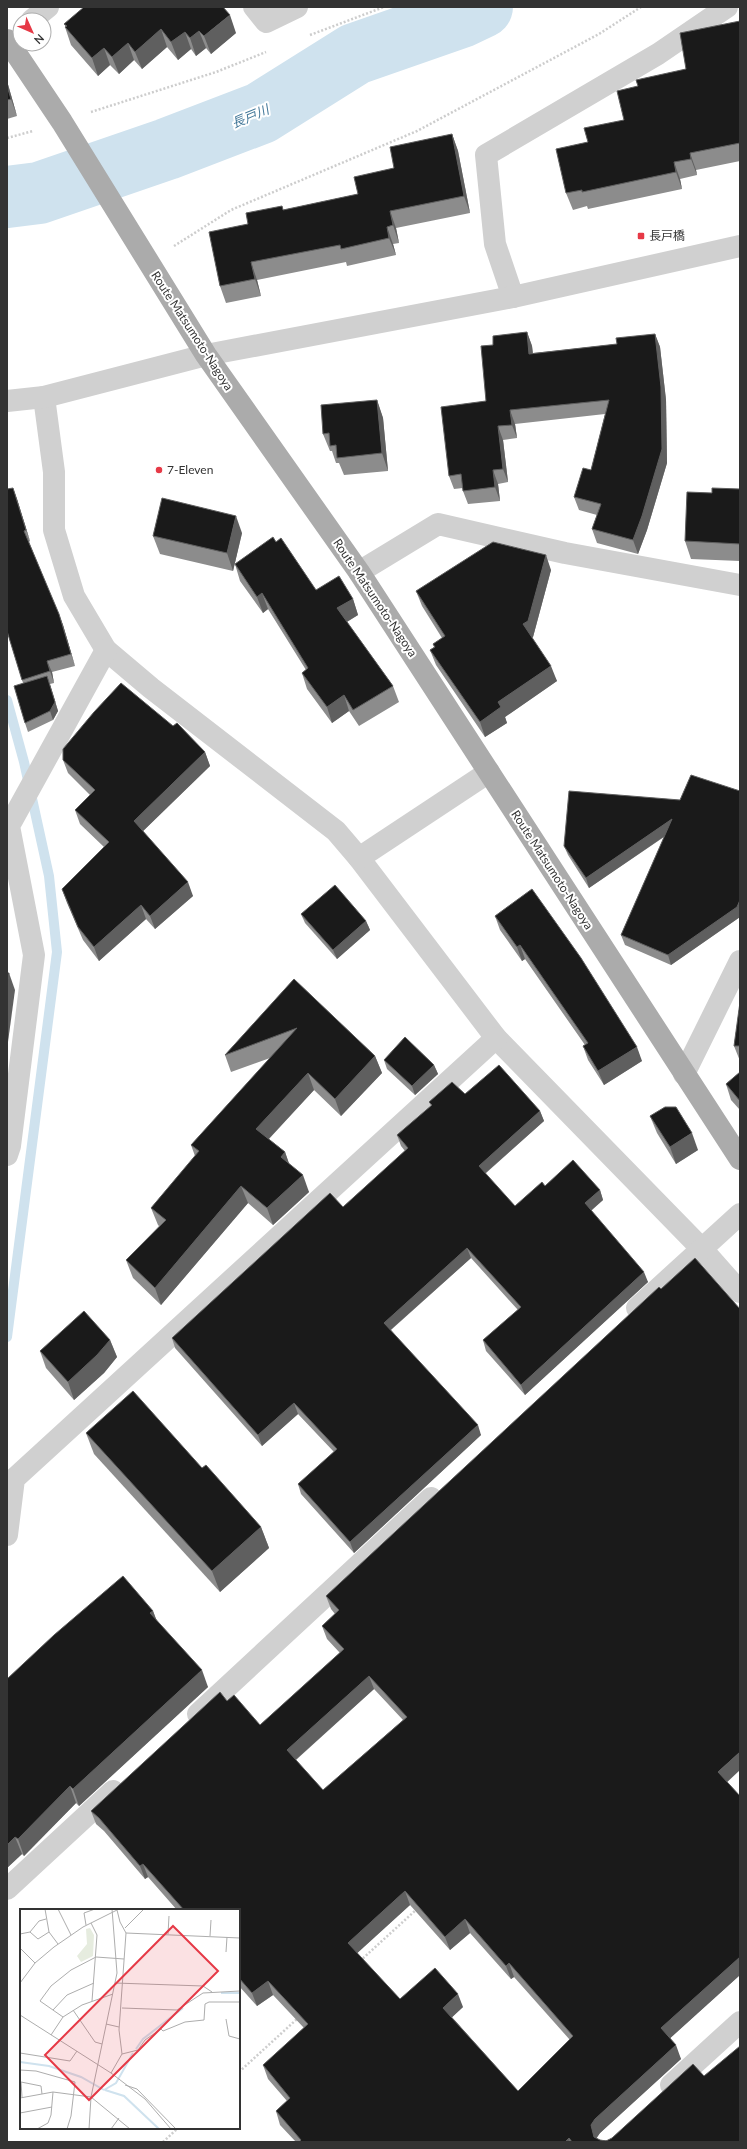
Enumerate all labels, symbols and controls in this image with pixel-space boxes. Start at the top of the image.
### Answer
north arrow [12,12,52,52]
text: N [32,32,47,47]
water label: 長戸川 [229,100,273,131]
place label: 長戸橋 [649,228,685,243]
marker: 長戸橋 [636,231,646,241]
street label: Route Matsumoto-Nagoya [148,268,237,393]
place label: 7-Eleven [167,462,213,477]
marker: 7-Eleven [154,465,164,475]
street label: Route Matsumoto-Nagoya [330,536,421,660]
street label: Route Matsumoto-Nagoya [508,807,597,932]
inset map [20,1909,240,2129]

